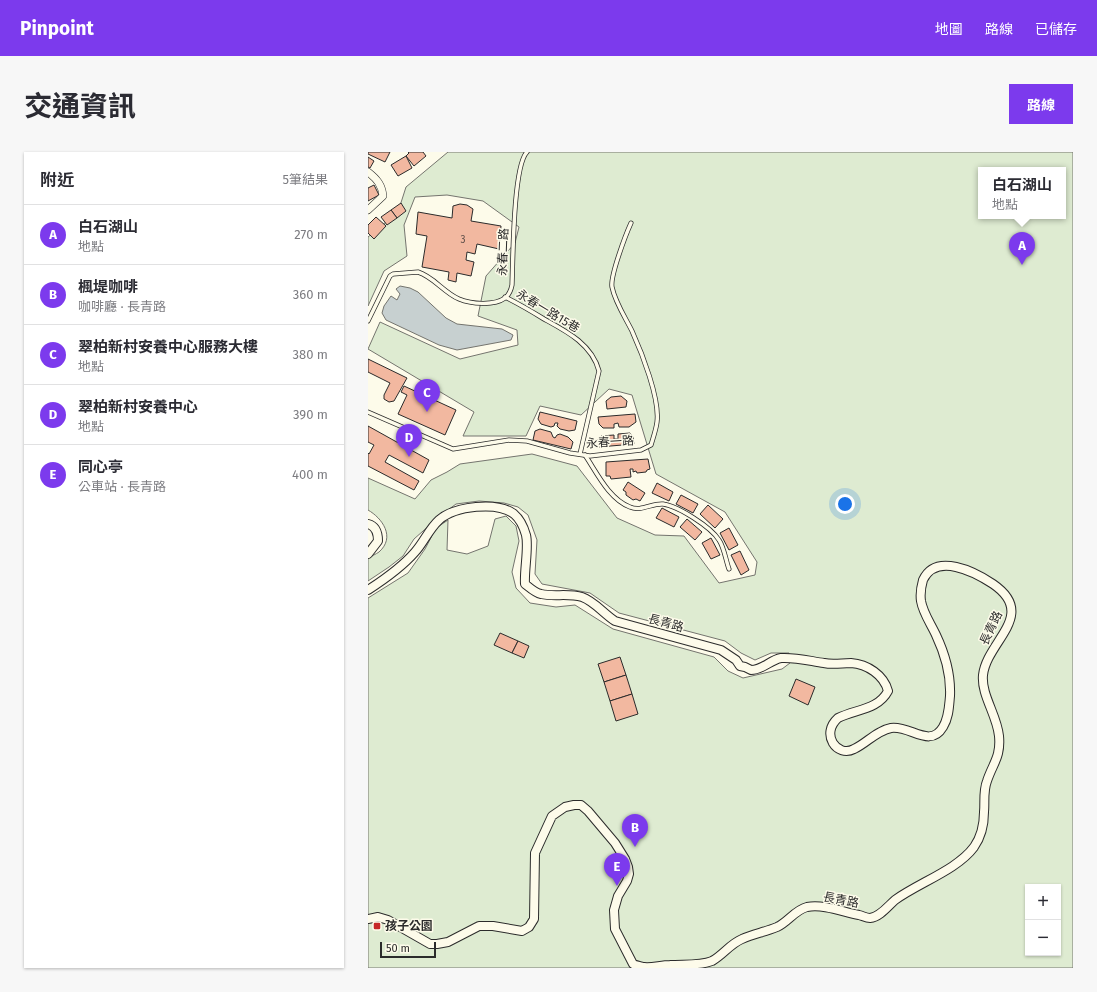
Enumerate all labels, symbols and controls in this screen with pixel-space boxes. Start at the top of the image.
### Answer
text: Pinpoint [20,17,94,40]
text: 地圖 [935,21,963,38]
text: 路線 [985,21,1013,38]
text: 已儲存 [1035,21,1077,38]
button: 路線 [1009,84,1073,124]
text: 交通資訊 [24,90,136,123]
popup [978,167,1066,219]
text: 附近 [40,170,74,191]
text: 5筆結果 [282,172,328,187]
text: 白石湖山 [992,176,1052,194]
text: 地點 [992,197,1018,212]
text: 白石湖山 [78,218,138,236]
text: A [49,227,57,242]
text: 270 m [294,227,328,242]
street label: 永春二路 [495,228,511,276]
pin: A [1009,232,1035,265]
house number: 3 [461,234,466,246]
text: 地點 [78,239,104,254]
text: 楓堤咖啡 [78,278,138,296]
text: B [49,287,57,302]
text: 360 m [293,287,328,302]
street label: 永春一路15巷 [514,287,582,335]
text: 咖啡廳 · 長青路 [78,299,166,314]
text: 翠柏新村安養中心服務大樓 [78,338,258,356]
text: C [49,347,57,362]
text: 380 m [293,347,328,362]
text: 地點 [78,359,104,374]
pin: C [414,379,440,412]
text: 翠柏新村安養中心 [78,398,198,416]
text: D [49,407,57,422]
text: 390 m [293,407,328,422]
text: 地點 [78,419,104,434]
pin: D [396,424,422,457]
street label: 永春一路 [586,433,634,451]
text: 同心亭 [78,458,123,476]
text: E [50,467,56,482]
text: 400 m [292,467,328,482]
text: 公車站 · 長青路 [78,479,166,494]
your location [835,494,855,514]
street label: 長青路 [977,609,1005,647]
street label: 長青路 [647,612,685,634]
pin: B [622,814,648,847]
pin: E [604,853,630,886]
map controls [1025,884,1061,956]
button: + [1025,884,1061,920]
street label: 長青路 [822,890,860,910]
place label: 孩子公園 [385,919,433,933]
button: − [1025,920,1061,956]
marker: 孩子公園 [372,921,382,931]
scale bar [380,940,436,959]
text: 50 m [386,942,410,955]

